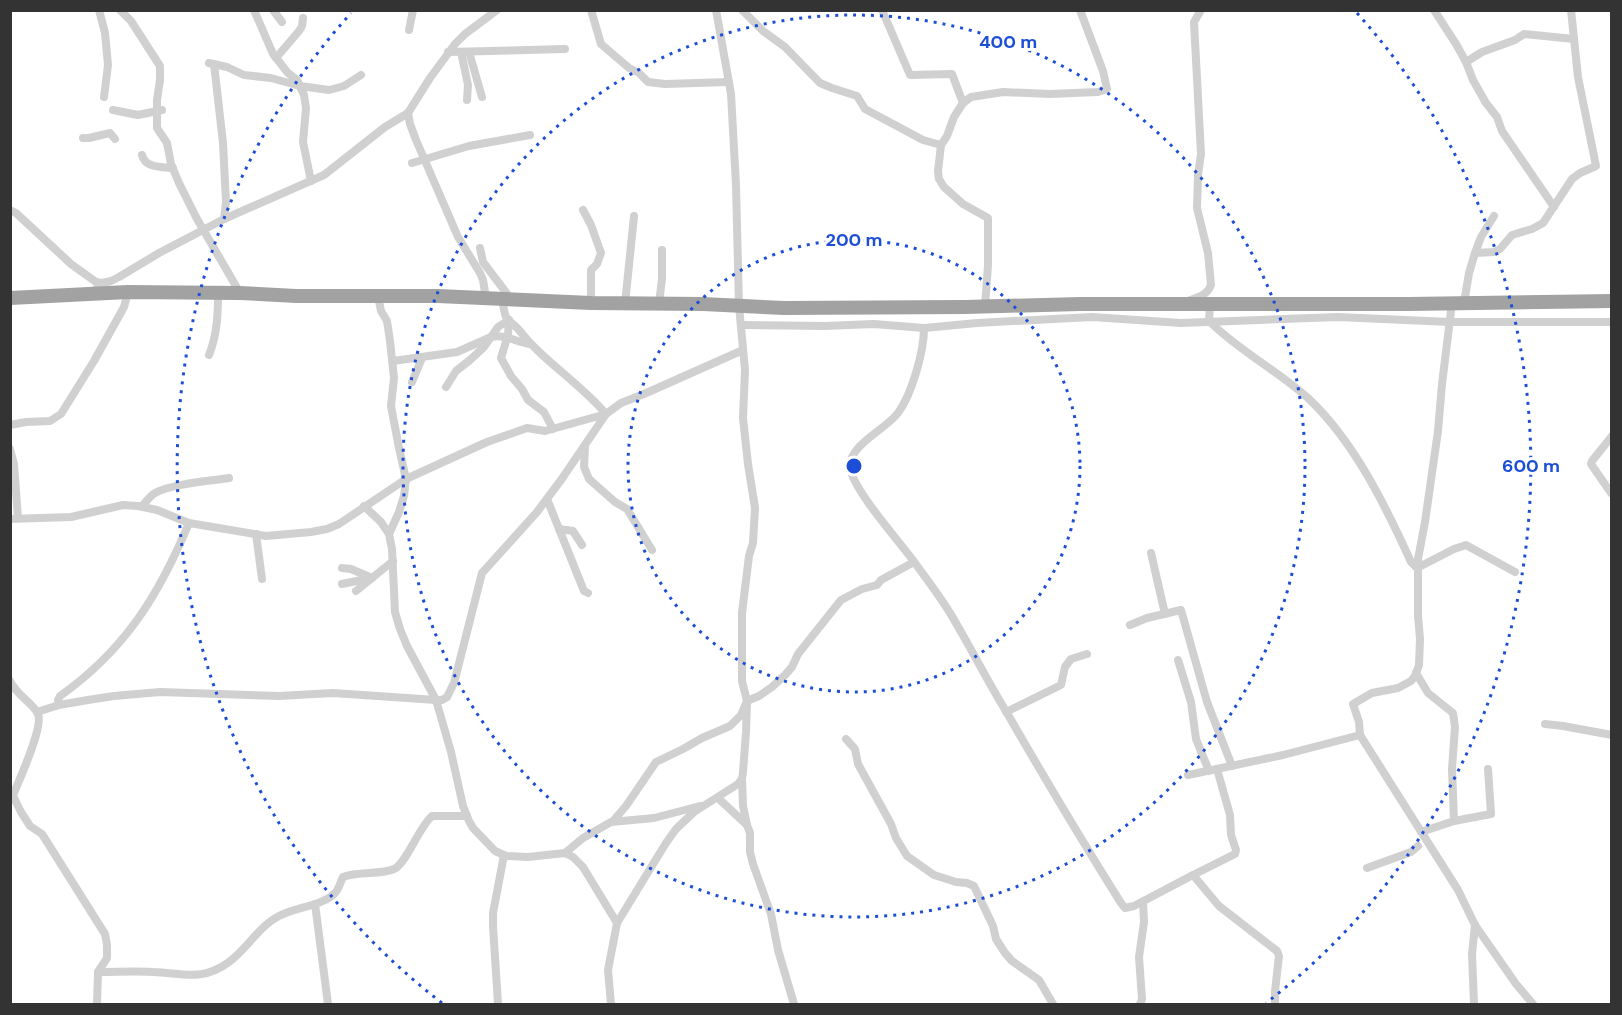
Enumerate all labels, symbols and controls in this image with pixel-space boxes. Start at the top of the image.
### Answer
text: 400 m [979,30,1037,54]
text: 200 m [826,228,882,252]
text: 600 m [1502,454,1560,478]
centre of rings [844,456,864,476]

